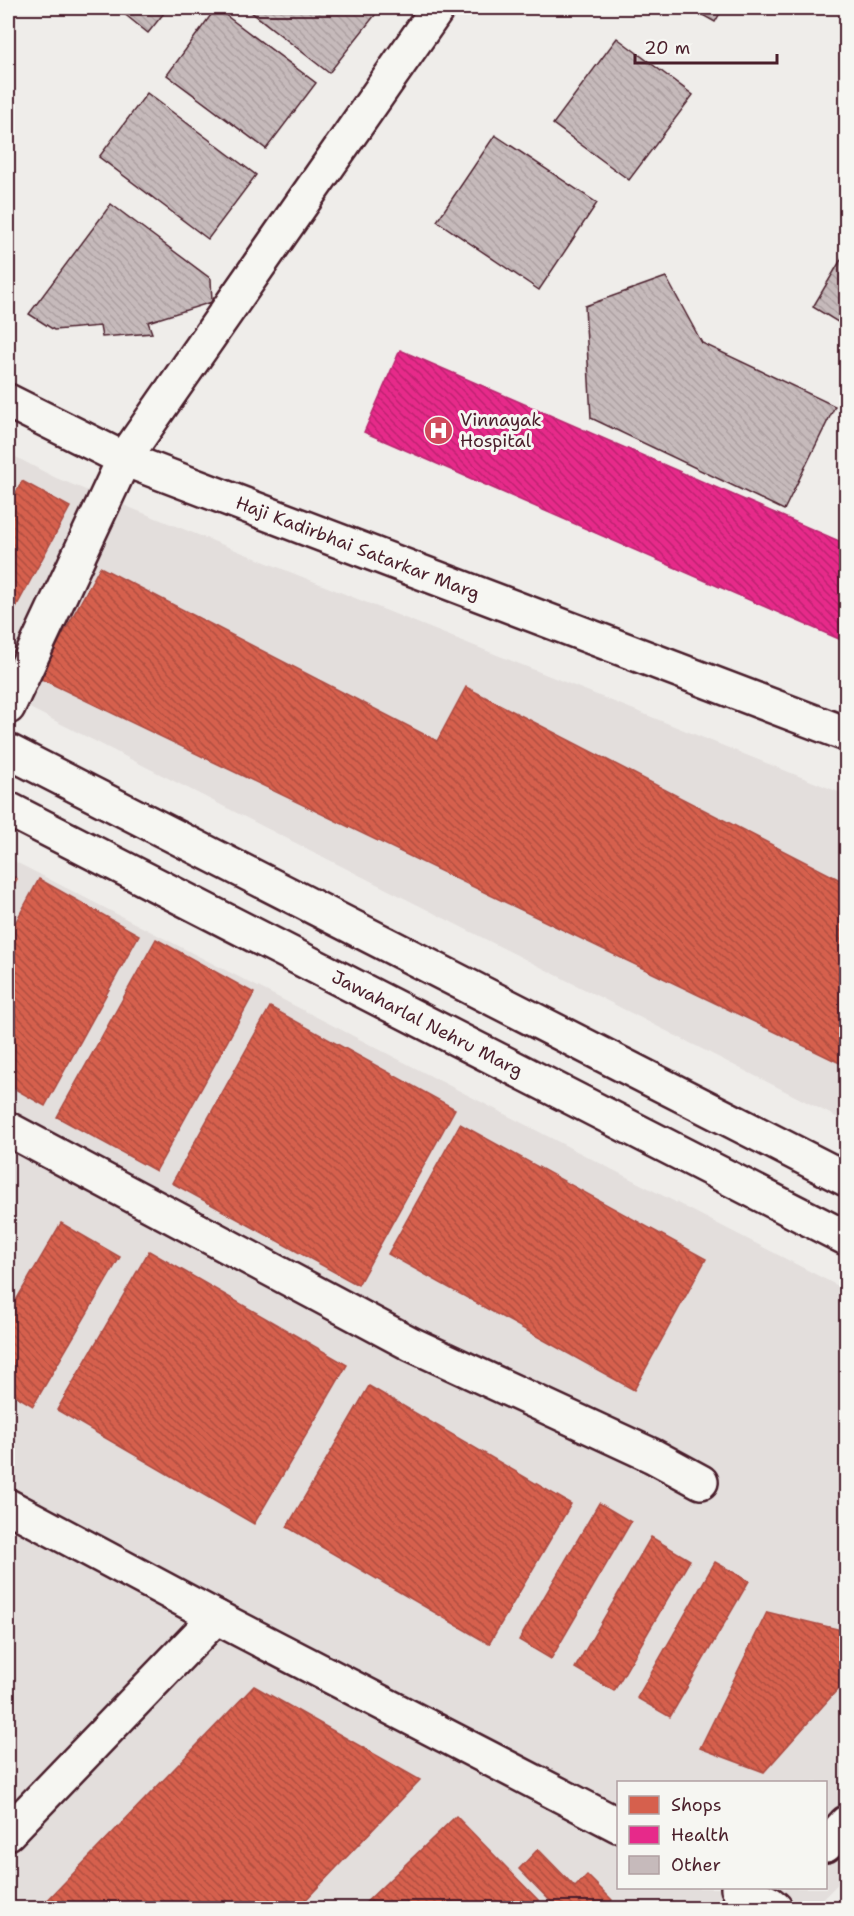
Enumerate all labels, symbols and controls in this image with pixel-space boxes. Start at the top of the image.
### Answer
scale bar [635,27,778,65]
text: 20 m [644,36,690,60]
place label: Vinnayak Hospital [460,408,542,453]
hospital icon: Vinnayak Hospital [423,414,455,446]
street label: Haji Kadirbhai Satarkar Marg [232,491,483,605]
street label: Jawaharlal Nehru Marg [327,965,527,1083]
legend [617,1781,827,1889]
text: Shops [671,1793,722,1817]
text: Health [671,1823,729,1847]
text: Other [671,1853,721,1877]

